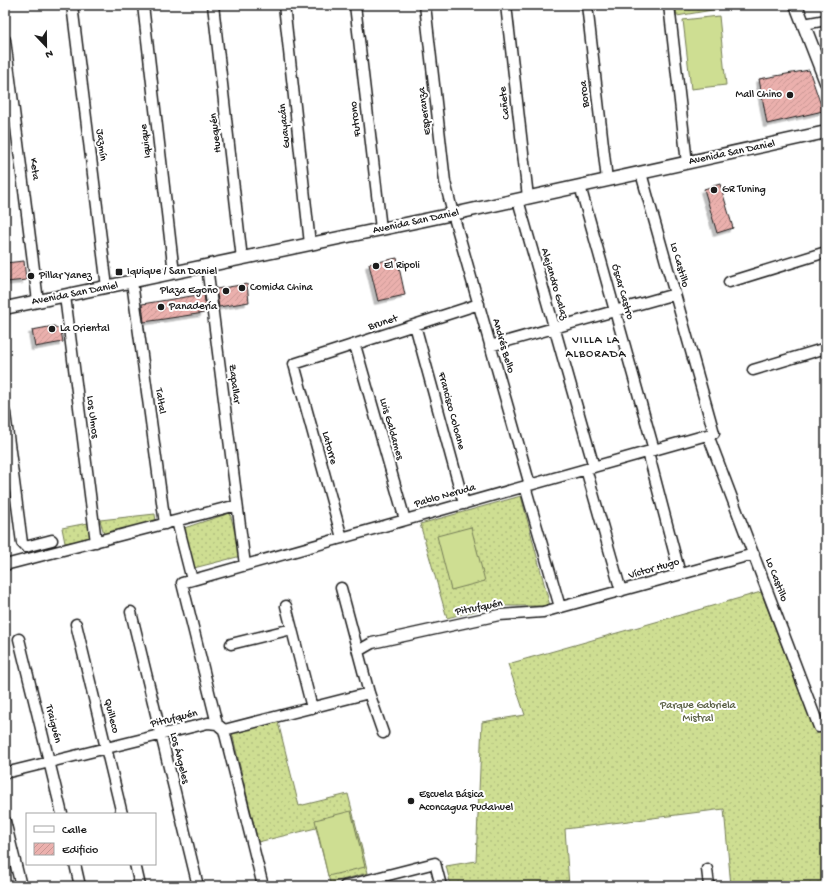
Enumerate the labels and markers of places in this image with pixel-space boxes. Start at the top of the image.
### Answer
place label: Mall Chino [736,89,782,101]
marker: Mall Chino [785,90,795,100]
place label: GR Tuning [722,184,766,196]
marker: GR Tuning [709,185,719,195]
place label: El Ripoli [384,260,420,272]
marker: El Ripoli [371,261,381,271]
place label: Iquique / San Daniel [127,266,218,278]
marker: Iquique / San Daniel [114,267,124,277]
place label: Pillar Yanez [38,270,93,282]
marker: Pillar Yanez [26,271,36,281]
place label: Comida China [250,282,314,294]
marker: Comida China [237,283,247,293]
place label: Plaza Egoño [159,285,218,297]
marker: Plaza Egoño [221,286,231,296]
place label: Panadería [168,301,218,313]
marker: Panadería [156,302,166,312]
place label: La Oriental [60,323,110,335]
marker: La Oriental [47,324,57,334]
place label: Escuela Básica Aconcagua Pudahuel [419,789,514,814]
marker: Escuela Básica Aconcagua Pudahuel [406,796,416,806]

